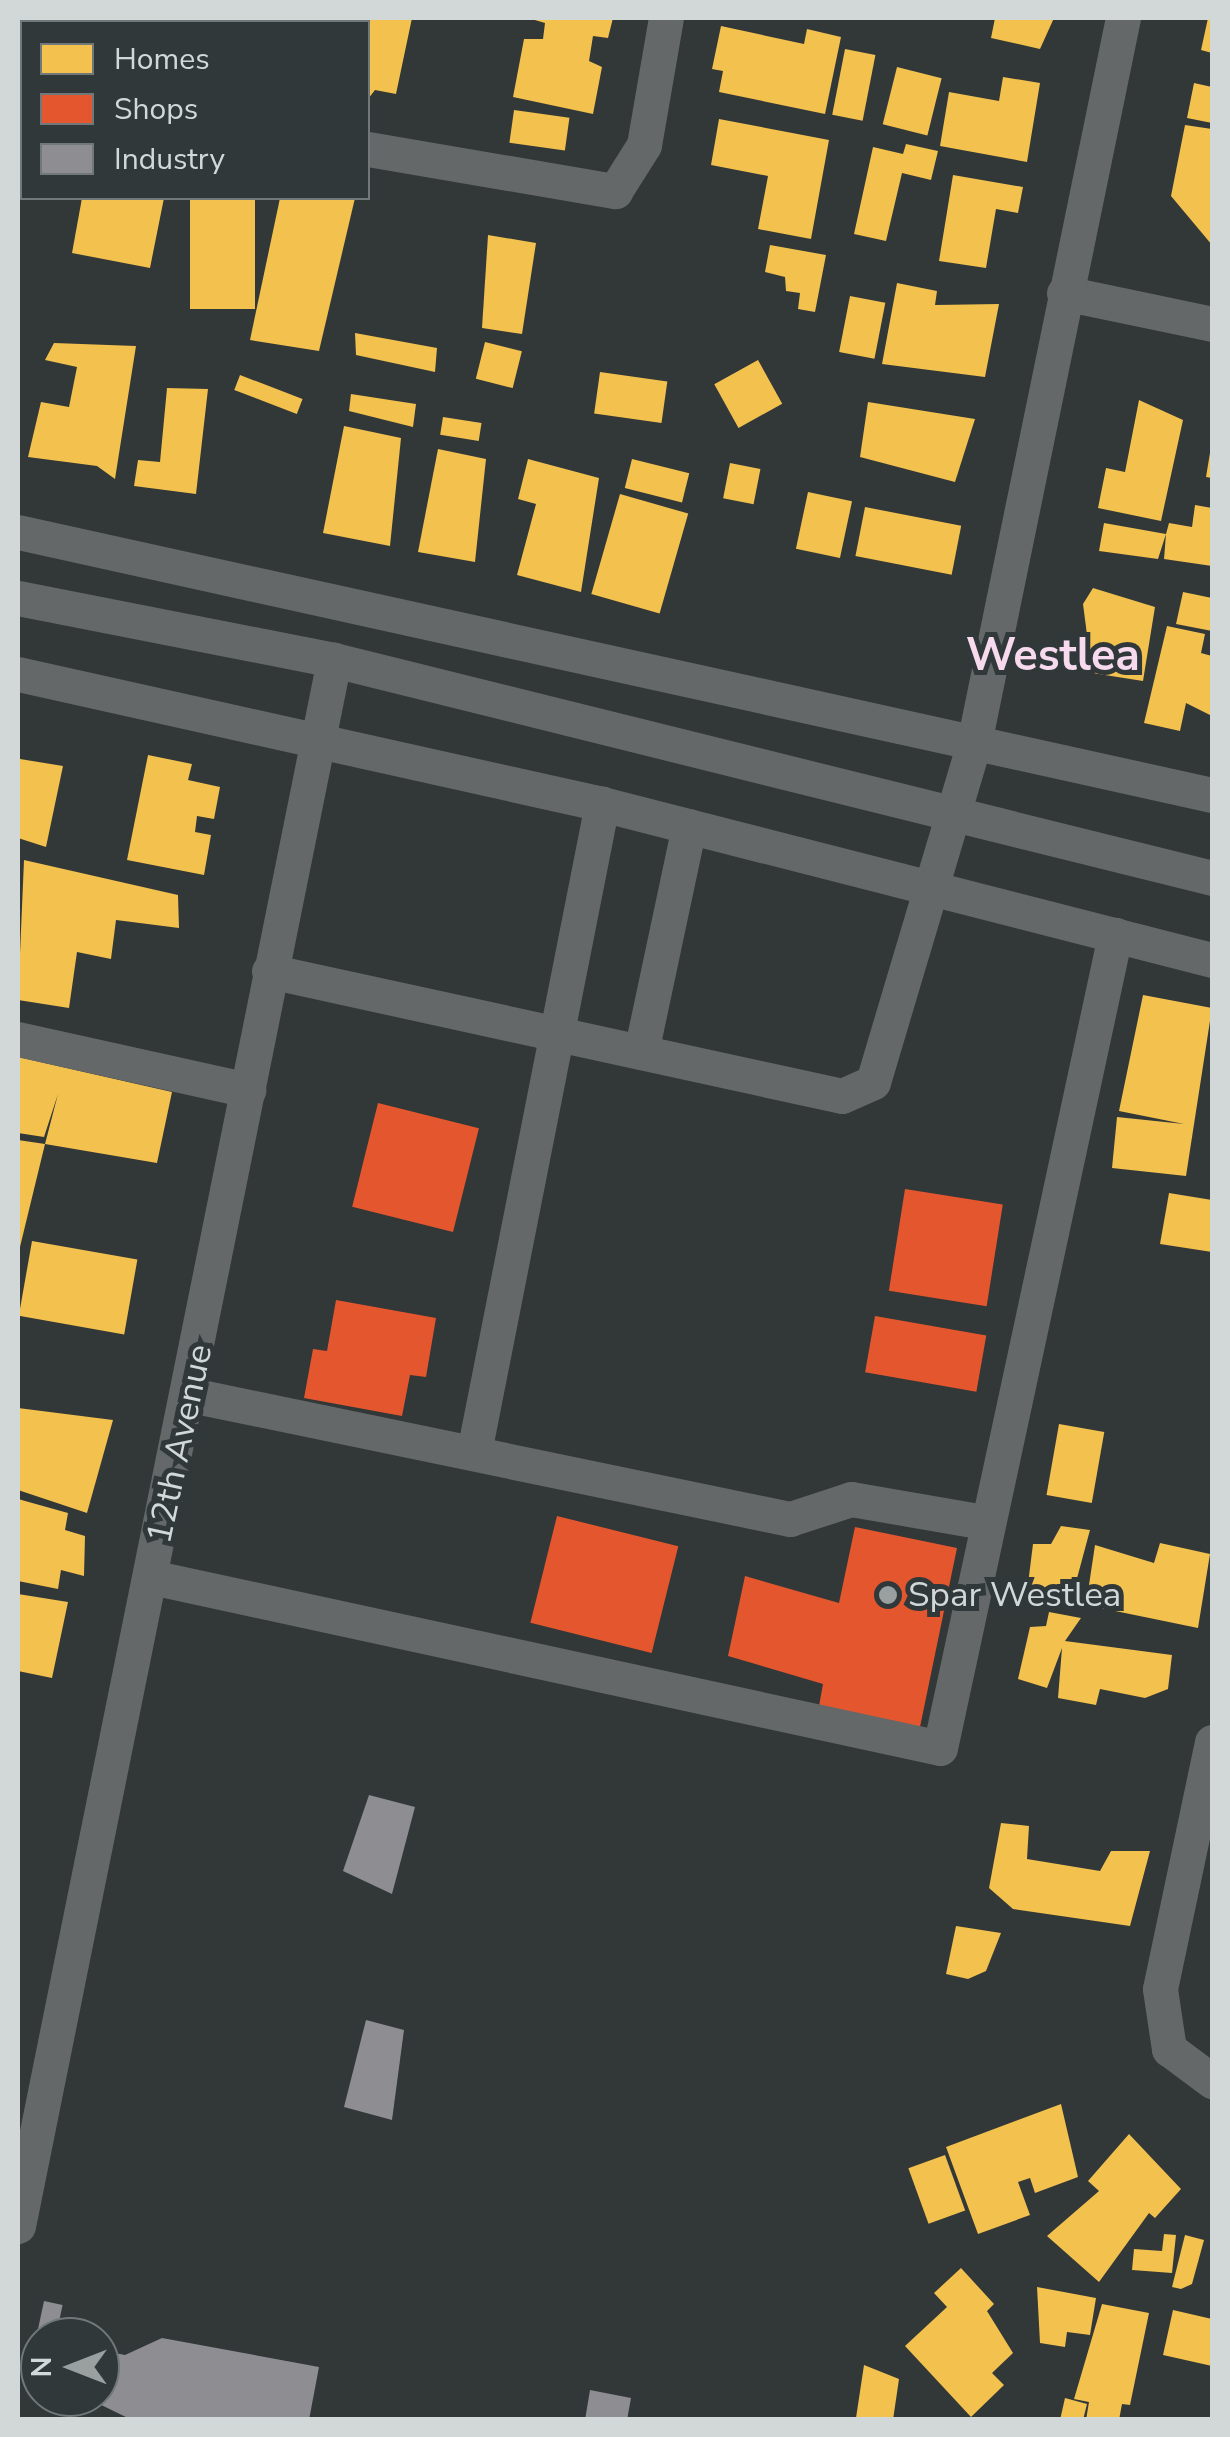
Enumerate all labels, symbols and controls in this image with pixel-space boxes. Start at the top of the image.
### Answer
legend [20,20,370,200]
text: Homes [114,39,210,80]
text: Shops [114,89,198,130]
text: Industry [114,139,225,180]
district label: Westlea [966,629,1140,683]
street label: 12th Avenue [138,1341,222,1547]
place label: Spar Westlea [908,1574,1121,1616]
marker: Spar Westlea [877,1584,899,1606]
north arrow [20,2317,120,2417]
text: N [23,2357,61,2377]

